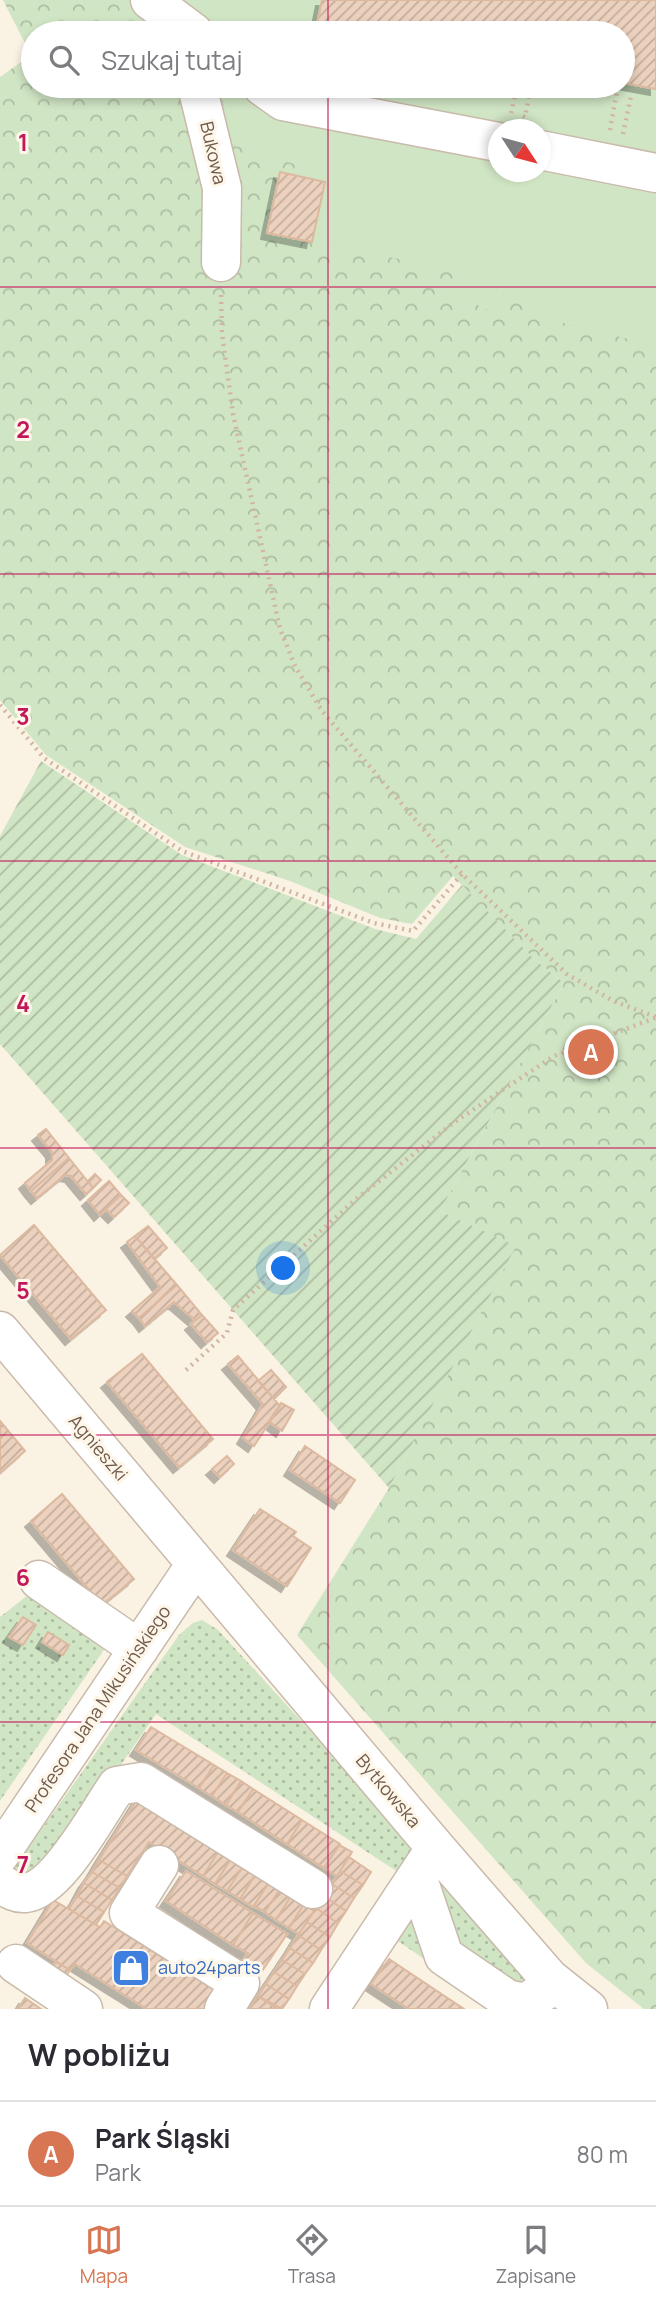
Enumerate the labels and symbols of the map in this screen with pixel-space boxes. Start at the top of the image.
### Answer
street label: Bukowa [195,119,233,187]
north arrow [488,119,551,182]
text: 1 [18,126,28,158]
text: 2 [16,413,30,445]
text: 3 [16,700,30,732]
text: 4 [16,987,30,1019]
pin: A [568,1026,614,1078]
your location [266,1251,300,1285]
text: 5 [16,1274,30,1306]
street label: Agnieszki [64,1409,134,1486]
text: 6 [16,1561,30,1593]
street label: Profesora Jana Mikusińskiego [19,1600,175,1817]
street label: Bytkowska [351,1748,427,1832]
text: 7 [17,1848,29,1880]
shop icon: auto24parts [110,1947,152,1989]
place label: auto24parts [158,1955,261,1979]

